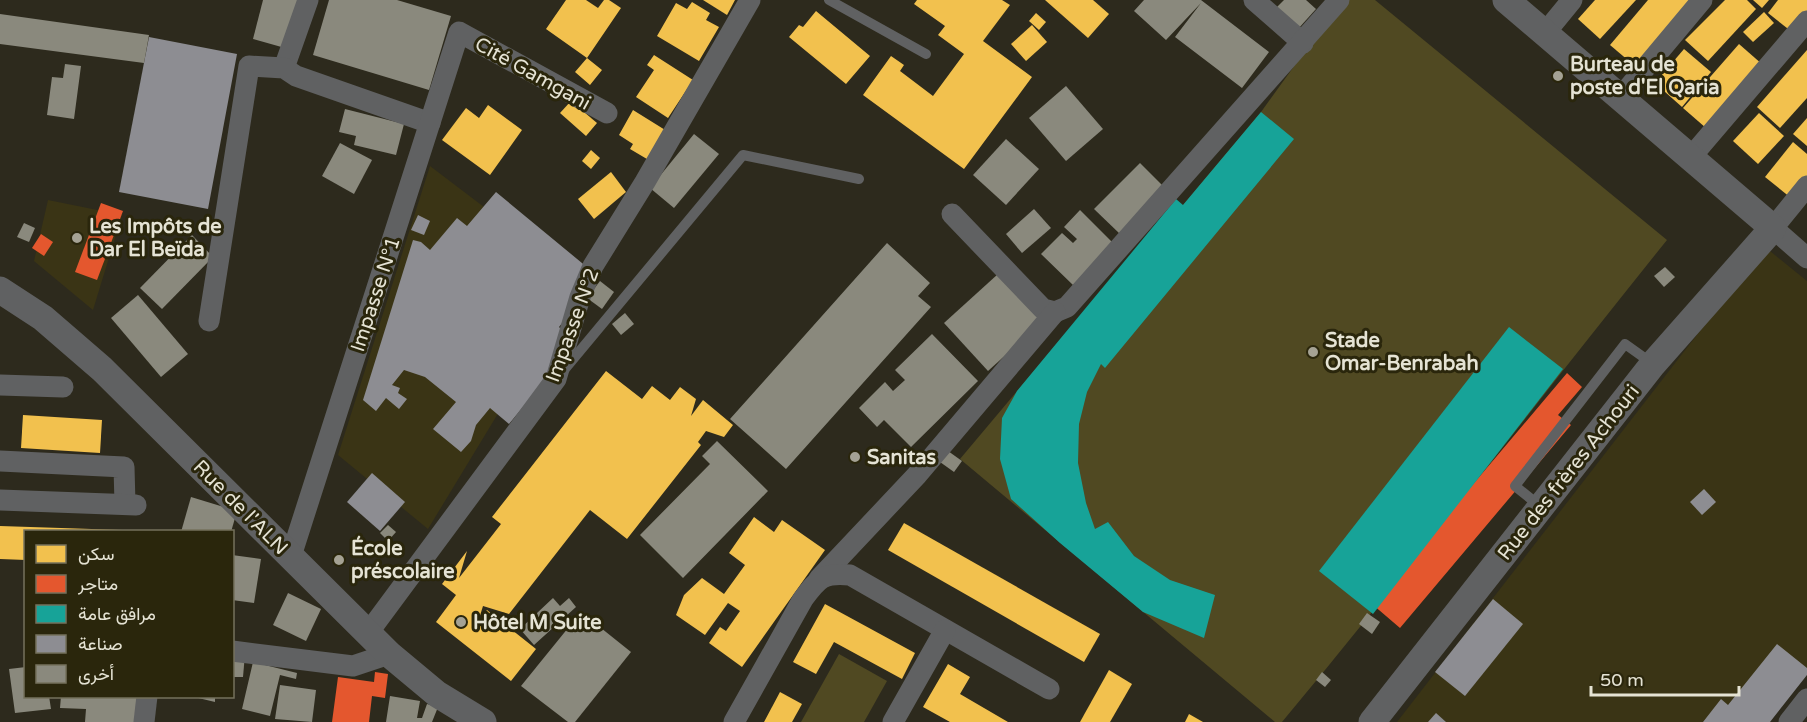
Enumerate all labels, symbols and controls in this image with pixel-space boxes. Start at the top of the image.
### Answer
street label: Cité Gamgani [470,32,595,116]
place label: Burteau de poste d'El Qaria [1570,53,1719,100]
marker: Burteau de poste d'El Qaria [1551,69,1565,83]
place label: Les Impôts de Dar El Beïda [89,215,222,262]
marker: Les Impôts de Dar El Beïda [70,231,84,245]
street label: Impasse N°1 [346,234,406,355]
street label: Impasse N°2 [541,265,605,386]
place label: Stade Omar-Benrabah [1325,329,1479,376]
marker: Stade Omar-Benrabah [1306,345,1320,359]
street label: Rue des frères Achouri [1493,380,1645,565]
place label: Sanitas [867,446,937,470]
marker: Sanitas [848,450,862,464]
street label: Rue de l'ALN [188,455,293,560]
legend [24,530,234,698]
place label: École préscolaire [351,535,455,584]
text: سكن [78,543,114,565]
marker: École préscolaire [332,553,346,567]
text: متاجر [77,573,118,595]
text: مرافق عامة [78,603,156,625]
place label: Hôtel M Suite [473,611,602,635]
marker: Hôtel M Suite [454,615,468,629]
text: صناعة [78,633,123,655]
scale bar [1591,659,1740,697]
text: أخرى [78,663,114,685]
text: 50 m [1600,669,1644,691]

